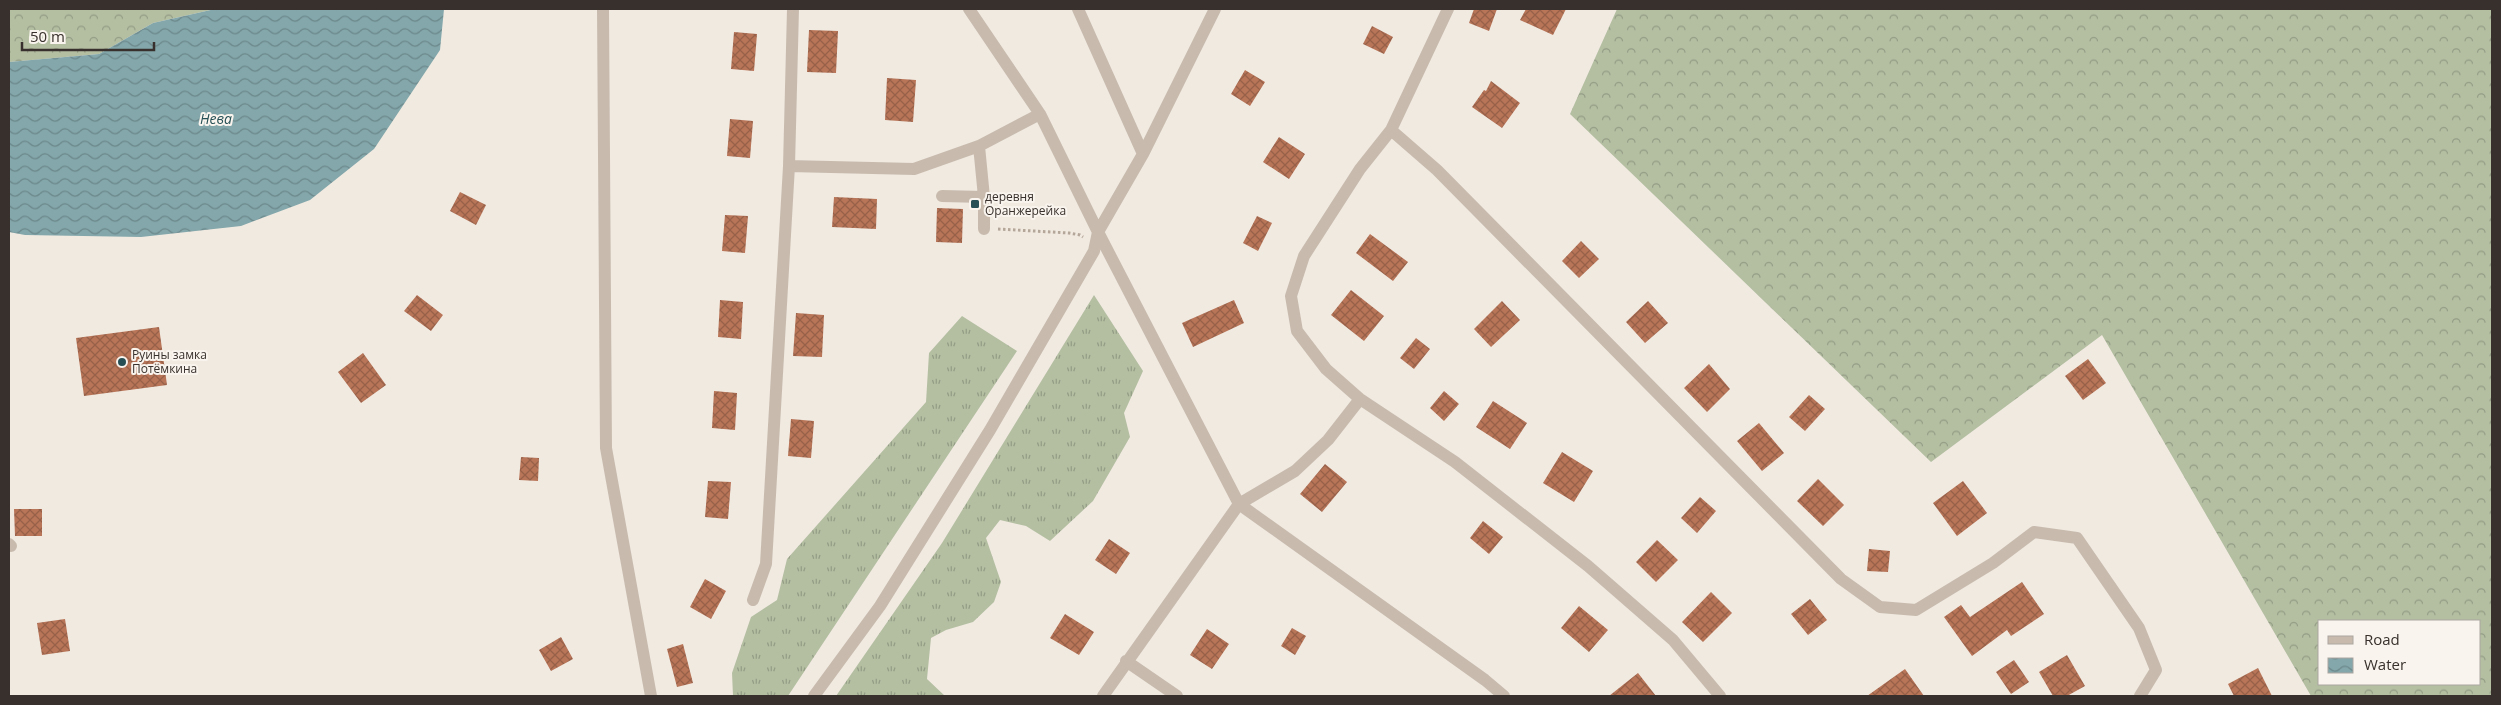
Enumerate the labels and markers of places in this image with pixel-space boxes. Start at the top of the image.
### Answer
place label: деревня Оранжерейка [985,188,1066,219]
marker: деревня Оранжерейка [969,198,981,210]
place label: Руины замка Потёмкина [132,346,207,377]
marker: Руины замка Потёмкина [116,356,128,368]

